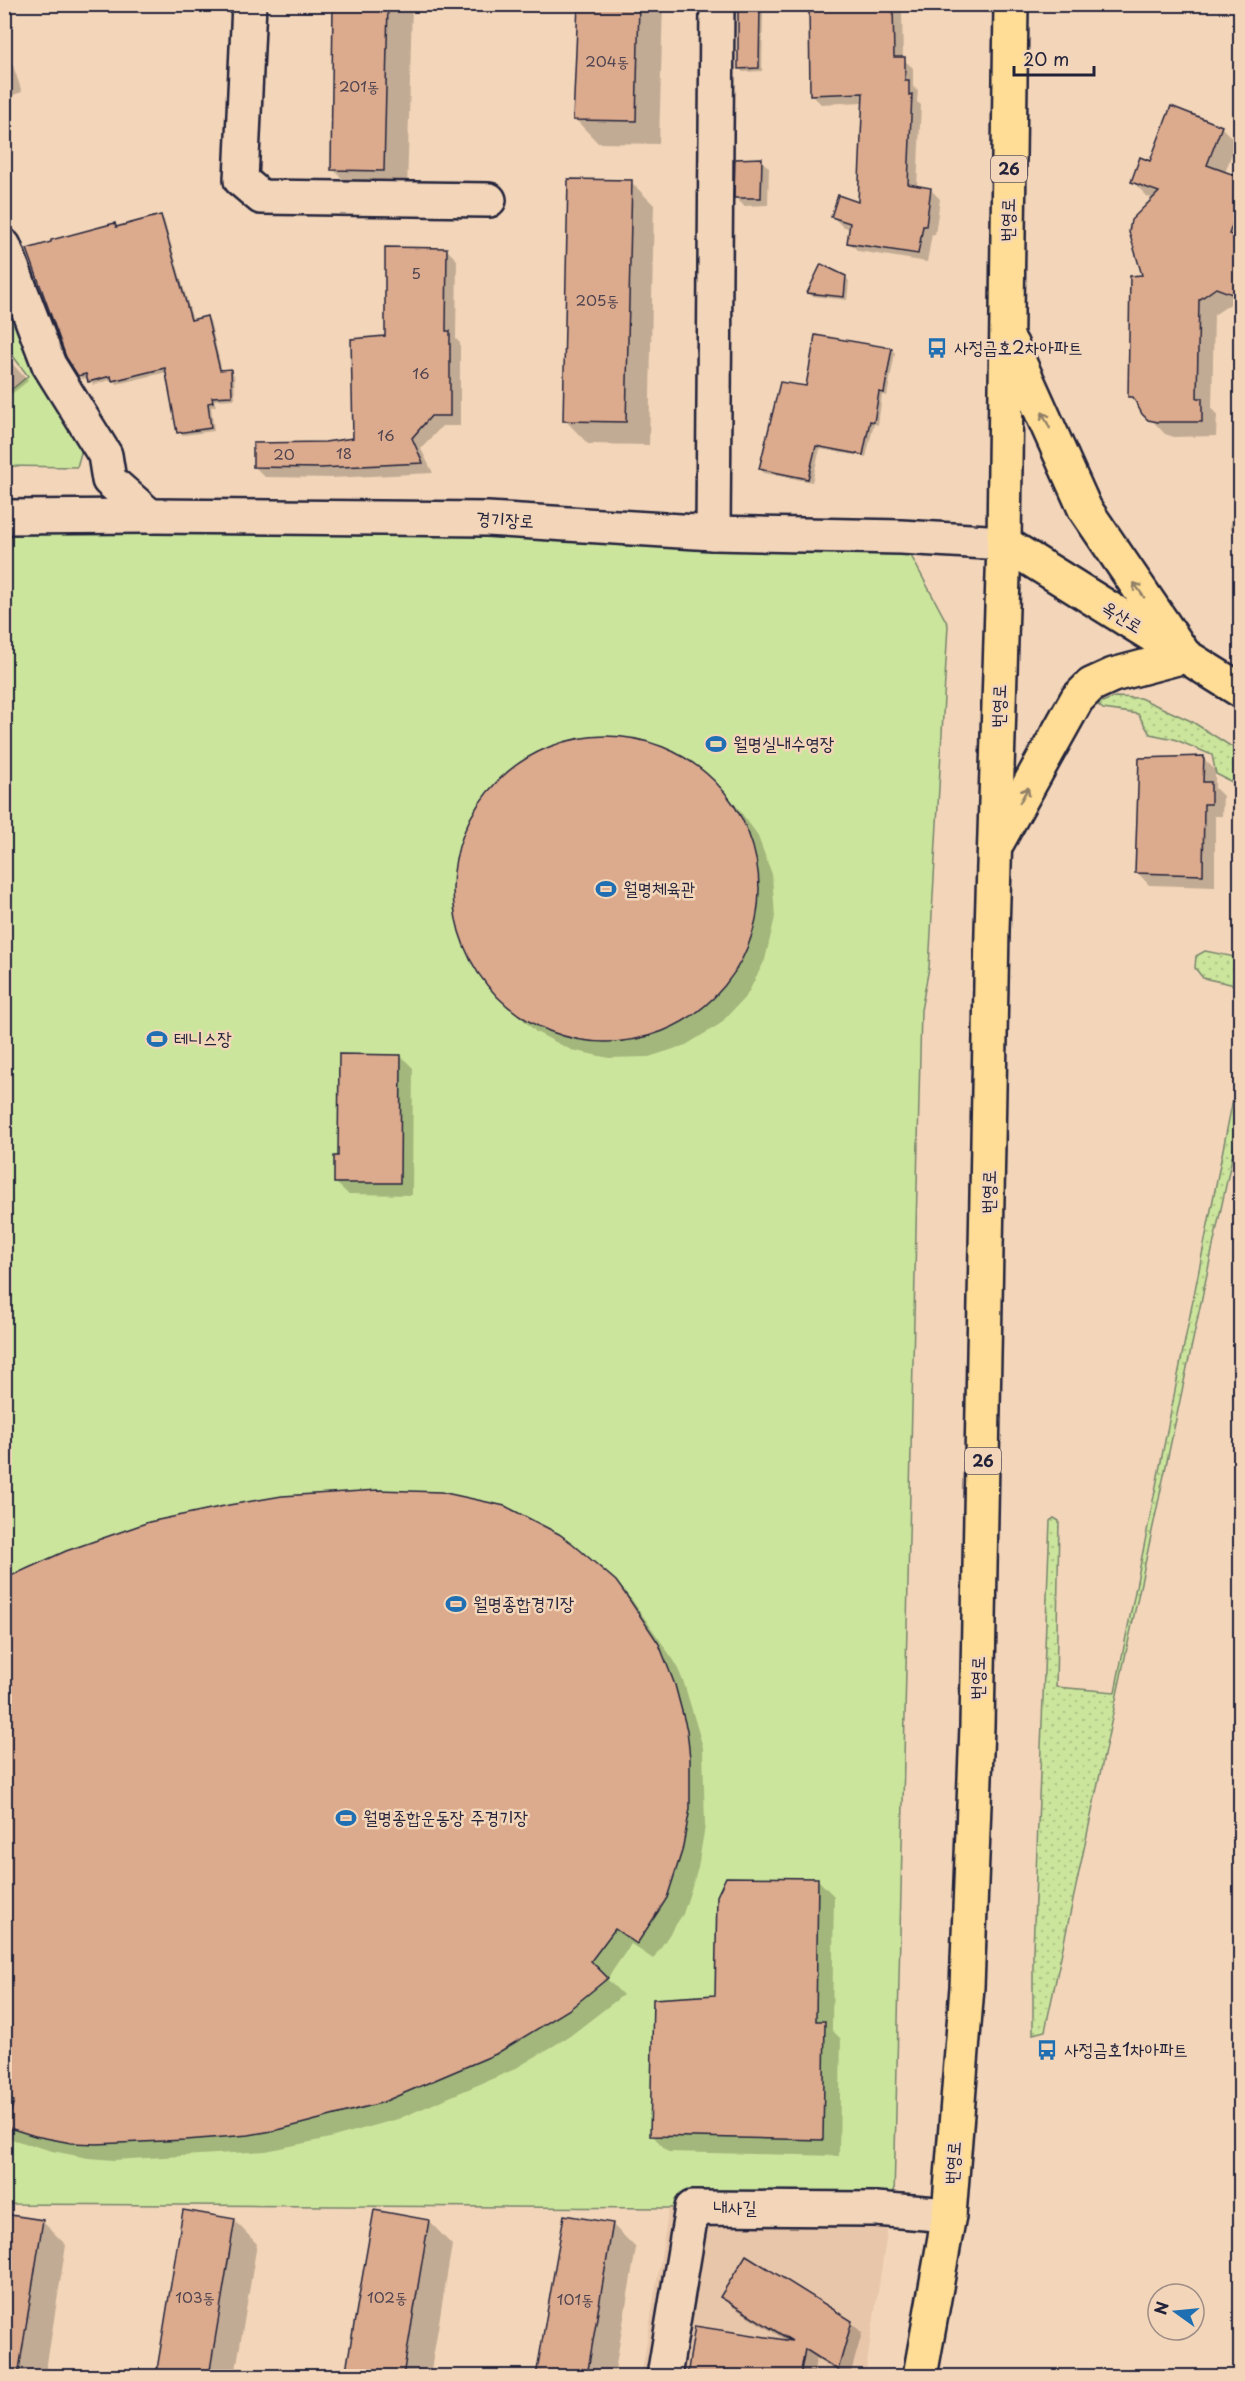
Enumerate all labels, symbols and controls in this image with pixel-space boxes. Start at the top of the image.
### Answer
scale bar [1014,39,1094,77]
text: 20 m [1023,45,1069,72]
house number: 204동 [585,49,629,72]
house number: 201동 [339,74,379,97]
road number: 26 [991,156,1027,182]
street label: 번영로 [993,198,1020,242]
house number: 5 [411,261,421,284]
house number: 205동 [575,288,619,311]
place label: 사정금호2차아파트 [954,333,1083,360]
bus stop icon: 사정금호2차아파트 [925,336,949,360]
house number: 16 [412,361,430,384]
one-way arrow [1040,411,1051,429]
house number: 16 [377,423,395,446]
house number: 18 [336,441,352,464]
house number: 20 [273,442,295,465]
street label: 경기장로 [475,504,535,533]
one-way arrow [1133,583,1145,599]
street label: 옥산로 [1097,593,1148,639]
street label: 번영로 [983,684,1012,728]
place label: 월명실내수영장 [733,729,834,756]
sports icon: 월명실내수영장 [704,732,728,756]
one-way arrow [1018,787,1030,804]
place label: 월명체육관 [623,874,695,901]
sports icon: 월명체육관 [594,877,618,901]
place label: 테니스장 [174,1024,232,1051]
sports icon: 테니스장 [145,1027,169,1051]
street label: 번영로 [974,1170,1001,1214]
road number: 26 [965,1448,1001,1474]
place label: 월명종합경기장 [473,1589,574,1616]
sports icon: 월명종합경기장 [444,1592,468,1616]
street label: 번영로 [963,1656,990,1700]
place label: 월명종합운동장 주경기장 [363,1803,528,1830]
sports icon: 월명종합운동장 주경기장 [334,1806,358,1830]
place label: 사정금호1차아파트 [1064,2035,1188,2062]
bus stop icon: 사정금호1차아파트 [1035,2038,1059,2062]
street label: 번영로 [937,2140,966,2186]
street label: 내사길 [713,2193,757,2220]
north arrow [1146,2282,1206,2342]
house number: 103동 [175,2285,215,2308]
house number: 102동 [367,2285,407,2308]
house number: 101동 [557,2287,593,2310]
text: N [1147,2299,1174,2317]

